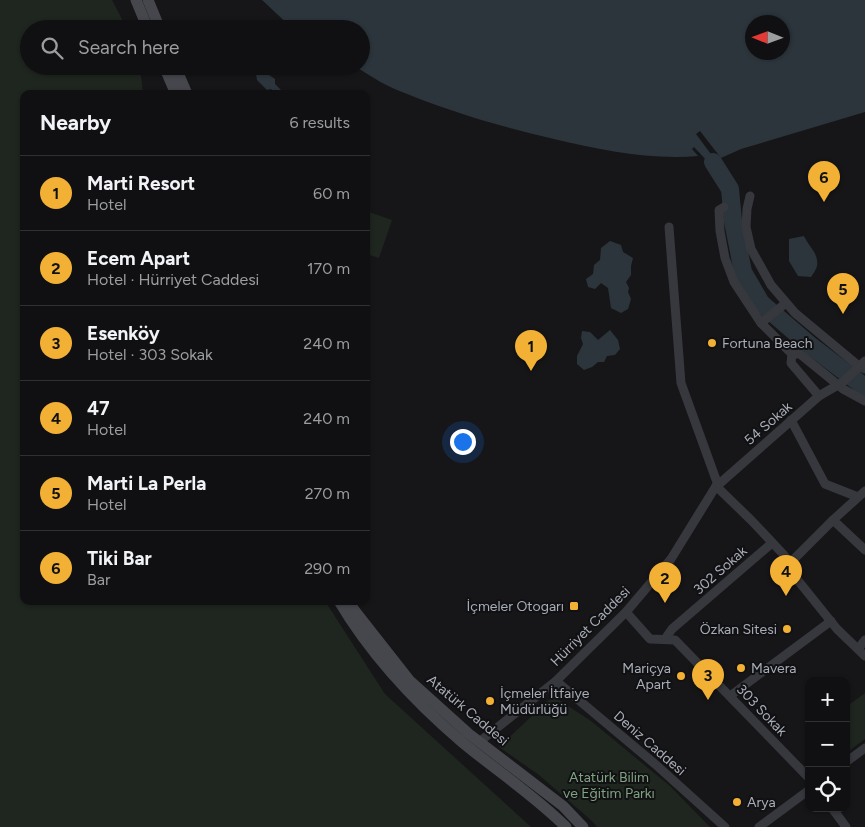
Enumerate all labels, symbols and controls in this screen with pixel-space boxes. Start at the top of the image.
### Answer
north arrow [745,15,790,60]
search box [20,20,370,75]
icon: search [38,34,66,62]
text: Search here [78,36,180,59]
text: Nearby [40,110,111,135]
text: 6 results [289,113,350,132]
pin: 6 [808,161,840,202]
text: Marti Resort [87,172,195,195]
text: 1 [53,184,59,203]
text: 60 m [313,184,350,203]
text: Hotel [87,195,127,214]
text: Ecem Apart [87,247,190,270]
text: 2 [51,259,61,278]
text: 170 m [307,259,350,278]
text: Hotel · Hürriyet Caddesi [87,270,259,289]
pin: 5 [827,273,859,314]
text: Esenköy [87,322,160,345]
pin: 1 [515,330,547,371]
text: 3 [52,334,60,353]
text: 240 m [303,334,350,353]
place label: Fortuna Beach [722,335,813,352]
marker: Fortuna Beach [706,337,718,349]
text: Hotel · 303 Sokak [87,345,213,364]
text: 47 [87,397,110,420]
street label: 54 Sokak [741,398,796,449]
text: 4 [51,409,61,428]
text: 240 m [303,409,350,428]
text: Hotel [87,420,127,439]
your location [450,429,476,455]
text: Marti La Perla [87,472,206,495]
text: 5 [51,484,61,503]
text: 270 m [305,484,350,503]
text: Hotel [87,495,127,514]
street label: 302 Sokak [690,542,751,598]
text: Tiki Bar [87,547,152,570]
pin: 4 [770,555,802,596]
text: 6 [51,559,61,578]
text: 290 m [304,559,350,578]
pin: 2 [649,562,681,603]
text: Bar [87,570,110,589]
street label: Hürriyet Caddesi [547,583,634,670]
place label: İçmeler Otogarı [467,598,564,615]
marker: İçmeler Otogarı [568,600,580,612]
place label: Özkan Sitesi [700,621,777,638]
marker: Özkan Sitesi [781,623,793,635]
pin: 3 [692,659,724,700]
place label: Mariçya Apart [622,660,671,693]
place label: Mavera [751,660,797,677]
marker: Mavera [735,662,747,674]
marker: Mariçya Apart [675,670,687,682]
street label: Atatürk Caddesi [424,671,512,749]
map controls [805,677,850,812]
button: + [805,677,850,722]
street label: 303 Sokak [733,681,790,740]
place label: İçmeler İtfaiye Müdürlüğü [500,685,590,718]
marker: İçmeler İtfaiye Müdürlüğü [484,695,496,707]
street label: Deniz Caddesi [610,708,689,779]
button: − [805,722,850,767]
button: locate [805,767,850,812]
park label: Atatürk Bilim ve Eğitim Parkı [563,769,655,802]
place label: Arya [747,794,776,811]
marker: Arya [731,796,743,808]

